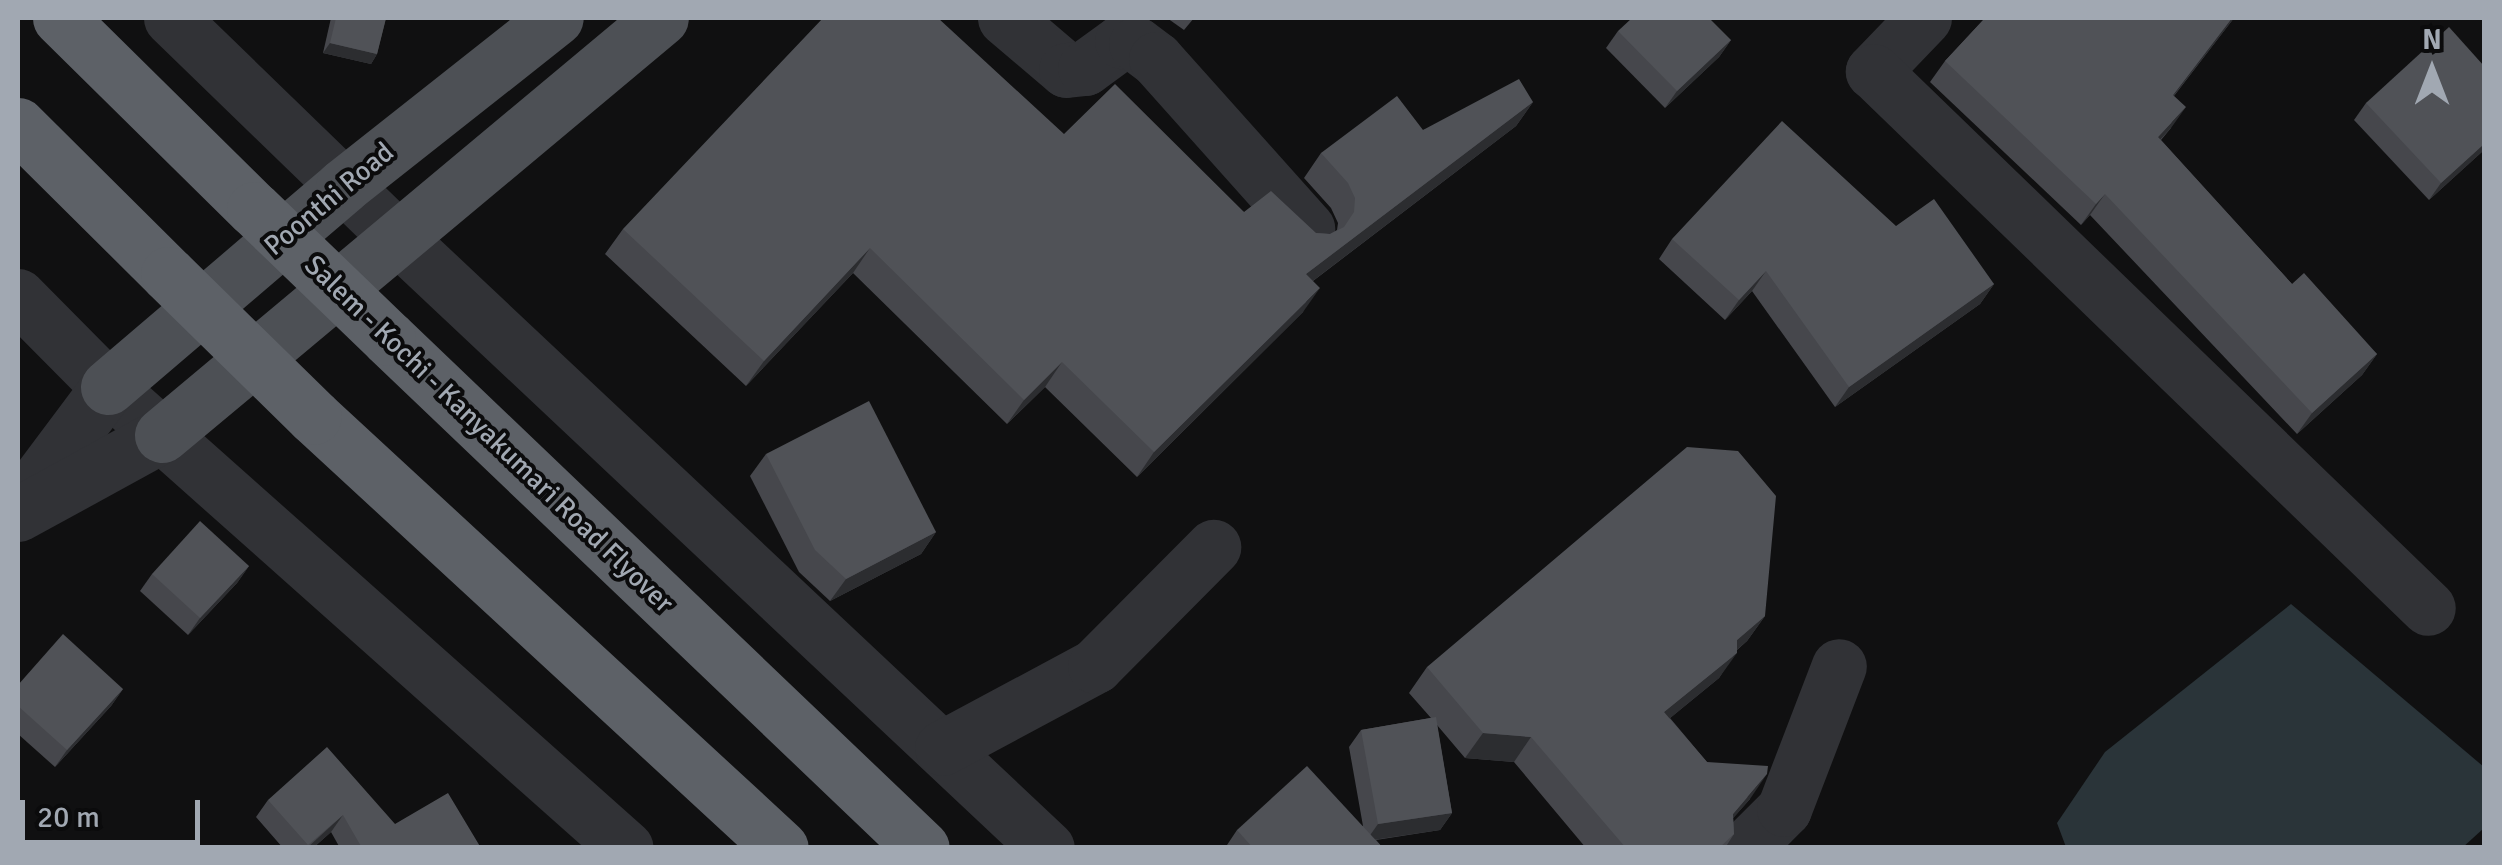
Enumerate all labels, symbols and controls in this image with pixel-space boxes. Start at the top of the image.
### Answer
north arrow [2382,20,2482,120]
text: N [2422,23,2442,57]
street label: Poonthi Road [258,135,400,263]
street label: Salem - Kochi - Kanyakumari Road Flyover [298,248,680,620]
scale bar [25,780,205,842]
text: 20 m [37,799,100,836]

